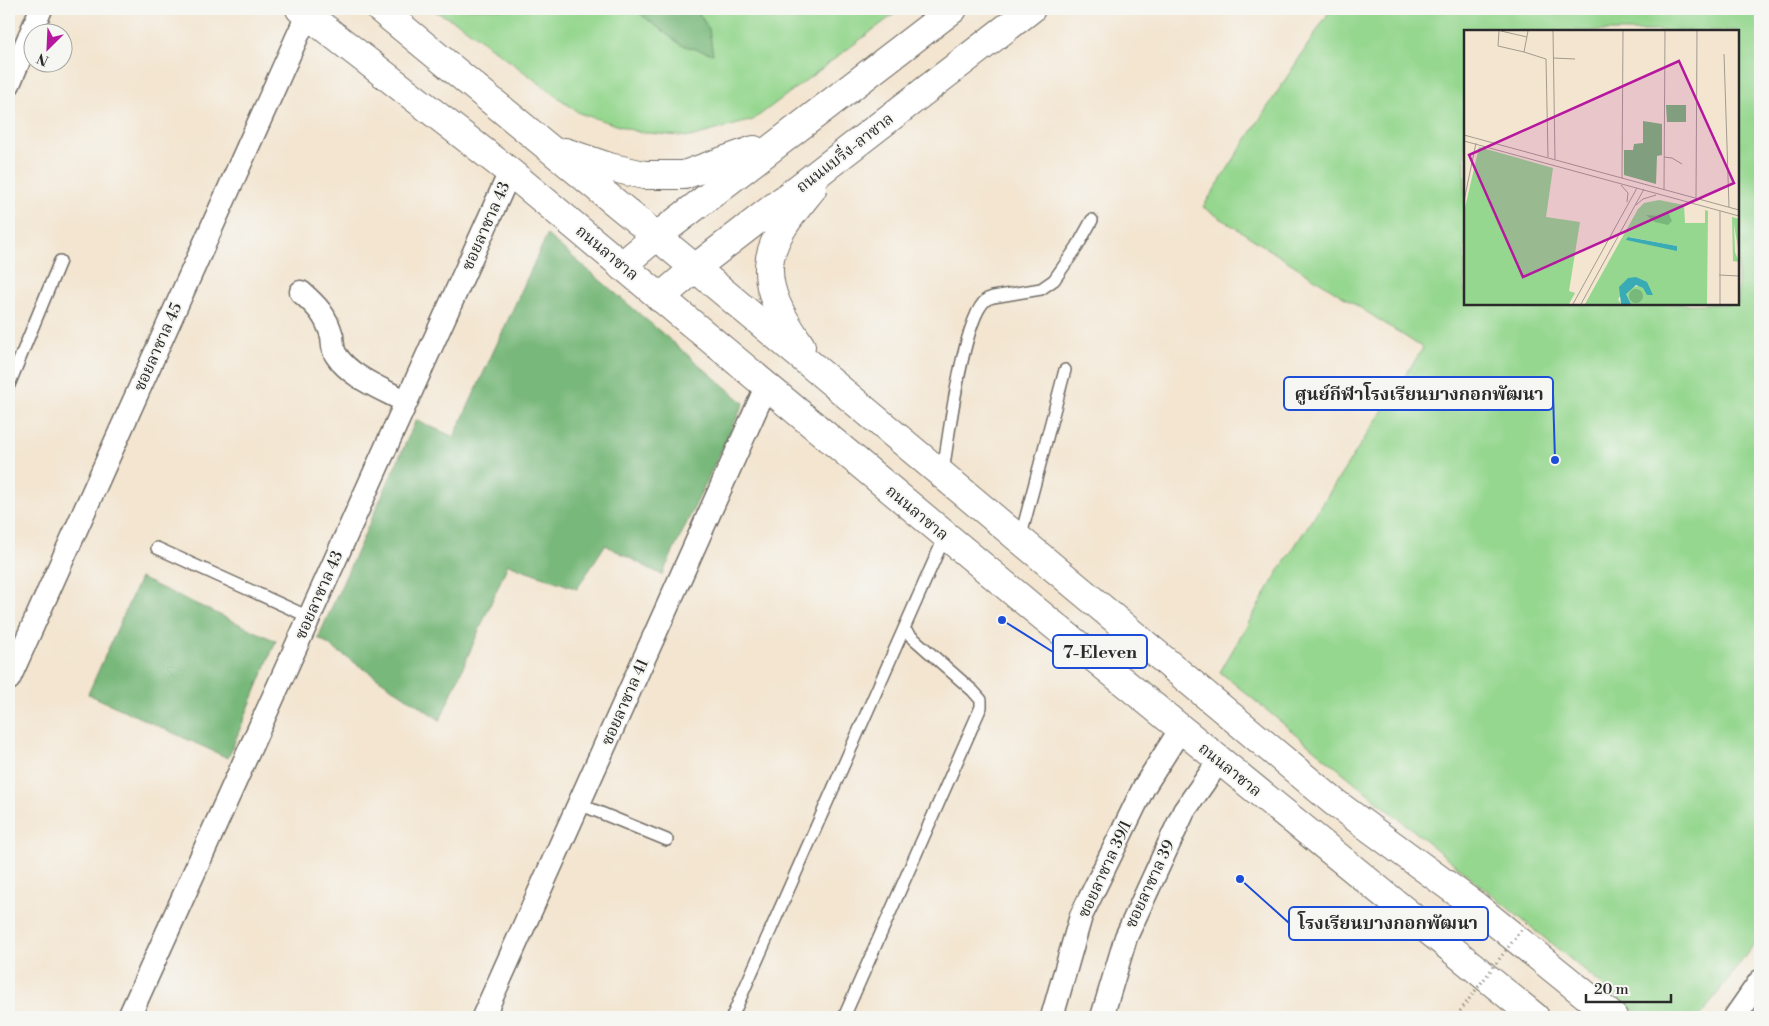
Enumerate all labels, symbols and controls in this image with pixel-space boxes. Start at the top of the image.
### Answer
north arrow [22,22,72,72]
inset map [1464,30,1739,305]
text: N [34,48,52,69]
street label: ถนนแบริ่ง-ลาซาล [791,107,898,197]
street label: ซอยลาซาล 43 [458,178,515,273]
street label: ถนนลาซาล [572,221,642,285]
street label: ซอยลาซาล 45 [130,299,187,394]
callout: ศูนย์กีฬาโรงเรียนบางกอกพัฒนา [1284,377,1553,410]
text: ศูนย์กีฬาโรงเรียนบางกอกพัฒนา [1294,382,1544,406]
street label: ถนนลาซาล [882,481,952,545]
street label: ซอยลาซาล 43 [291,547,348,642]
callout: 7-Eleven [1053,635,1147,668]
text: 7-Eleven [1063,641,1137,664]
street label: ซอยลาซาล 41 [597,655,653,749]
street label: ถนนลาซาล [1194,738,1266,802]
street label: ซอยลาซาล 39/1 [1074,817,1136,921]
street label: ซอยลาซาล 39 [1121,836,1179,931]
callout: โรงเรียนบางกอกพัฒนา [1289,907,1488,940]
text: โรงเรียนบางกอกพัฒนา [1297,911,1478,935]
scale bar [1586,971,1672,1003]
text: 20 m [1594,980,1629,999]

